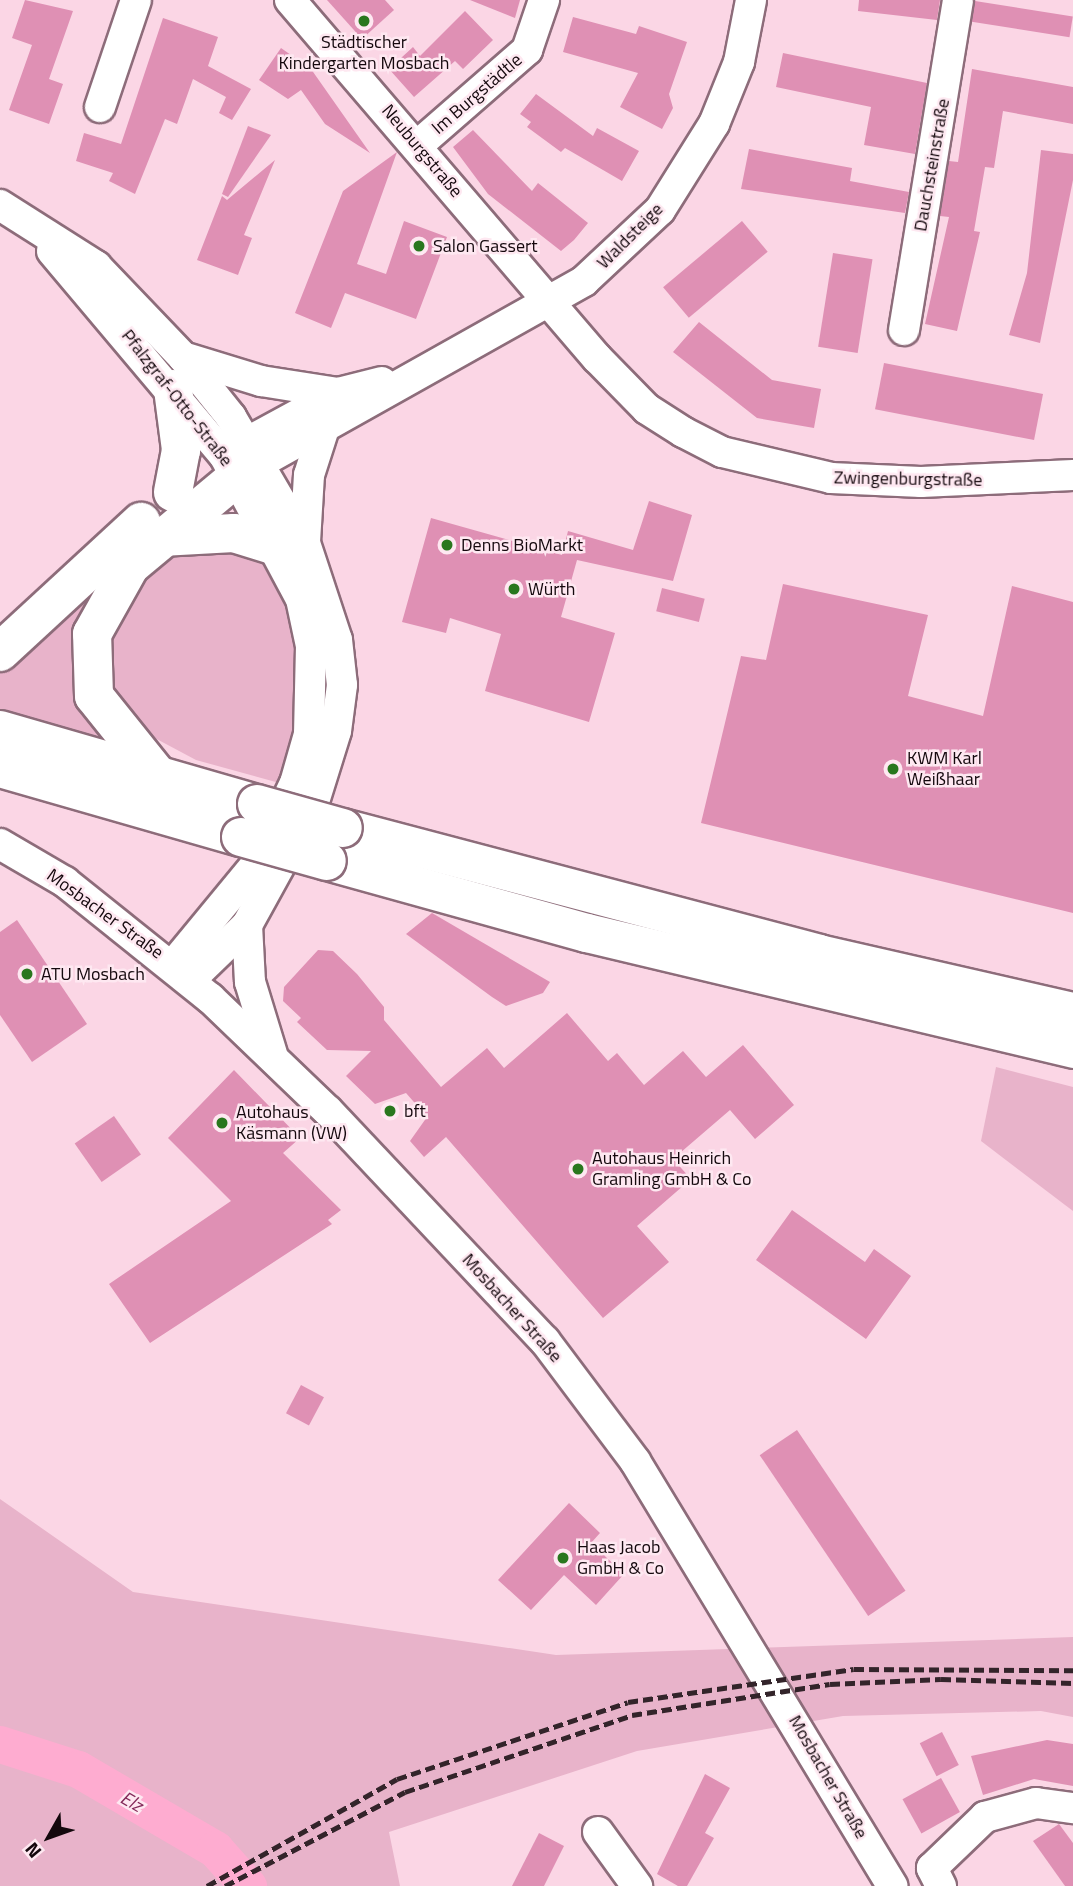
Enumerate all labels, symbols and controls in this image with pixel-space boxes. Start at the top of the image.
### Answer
marker: Städtischer Kindergarten Mosbach [356,13,372,29]
place label: Städtischer Kindergarten Mosbach [279,32,449,74]
street label: Im Burgstädtle [428,49,526,139]
street label: Dauchsteinstraße [910,97,954,233]
street label: Neuburgstraße [377,100,467,202]
street label: Waldsteige [593,199,667,273]
place label: Salon Gassert [433,235,538,257]
marker: Salon Gassert [411,238,427,254]
street label: Pfalzgraf-Otto-Straße [117,325,237,471]
street label: Zwingenburgstraße [834,467,982,491]
place label: Denns BioMarkt [461,534,583,556]
marker: Denns BioMarkt [439,537,455,553]
place label: Würth [528,578,576,600]
marker: Würth [506,581,522,597]
place label: KWM Karl Weißhaar [907,748,982,790]
marker: KWM Karl Weißhaar [885,761,901,777]
street label: Mosbacher Straße [43,864,167,964]
place label: ATU Mosbach [41,963,145,985]
marker: ATU Mosbach [19,966,35,982]
place label: bft [404,1100,426,1122]
place label: Autohaus Käsmann (VW) [236,1102,347,1144]
marker: bft [382,1103,398,1119]
marker: Autohaus Käsmann (VW) [214,1115,230,1131]
place label: Autohaus Heinrich Gramling GmbH & Co [592,1148,751,1190]
marker: Autohaus Heinrich Gramling GmbH & Co [570,1161,586,1177]
street label: Mosbacher Straße [458,1249,566,1367]
place label: Haas Jacob GmbH & Co [577,1537,664,1580]
marker: Haas Jacob GmbH & Co [555,1550,571,1566]
street label: Mosbacher Straße [784,1712,872,1842]
water label: Elz [117,1786,147,1816]
north arrow [14,1802,84,1872]
text: N [17,1836,48,1865]

